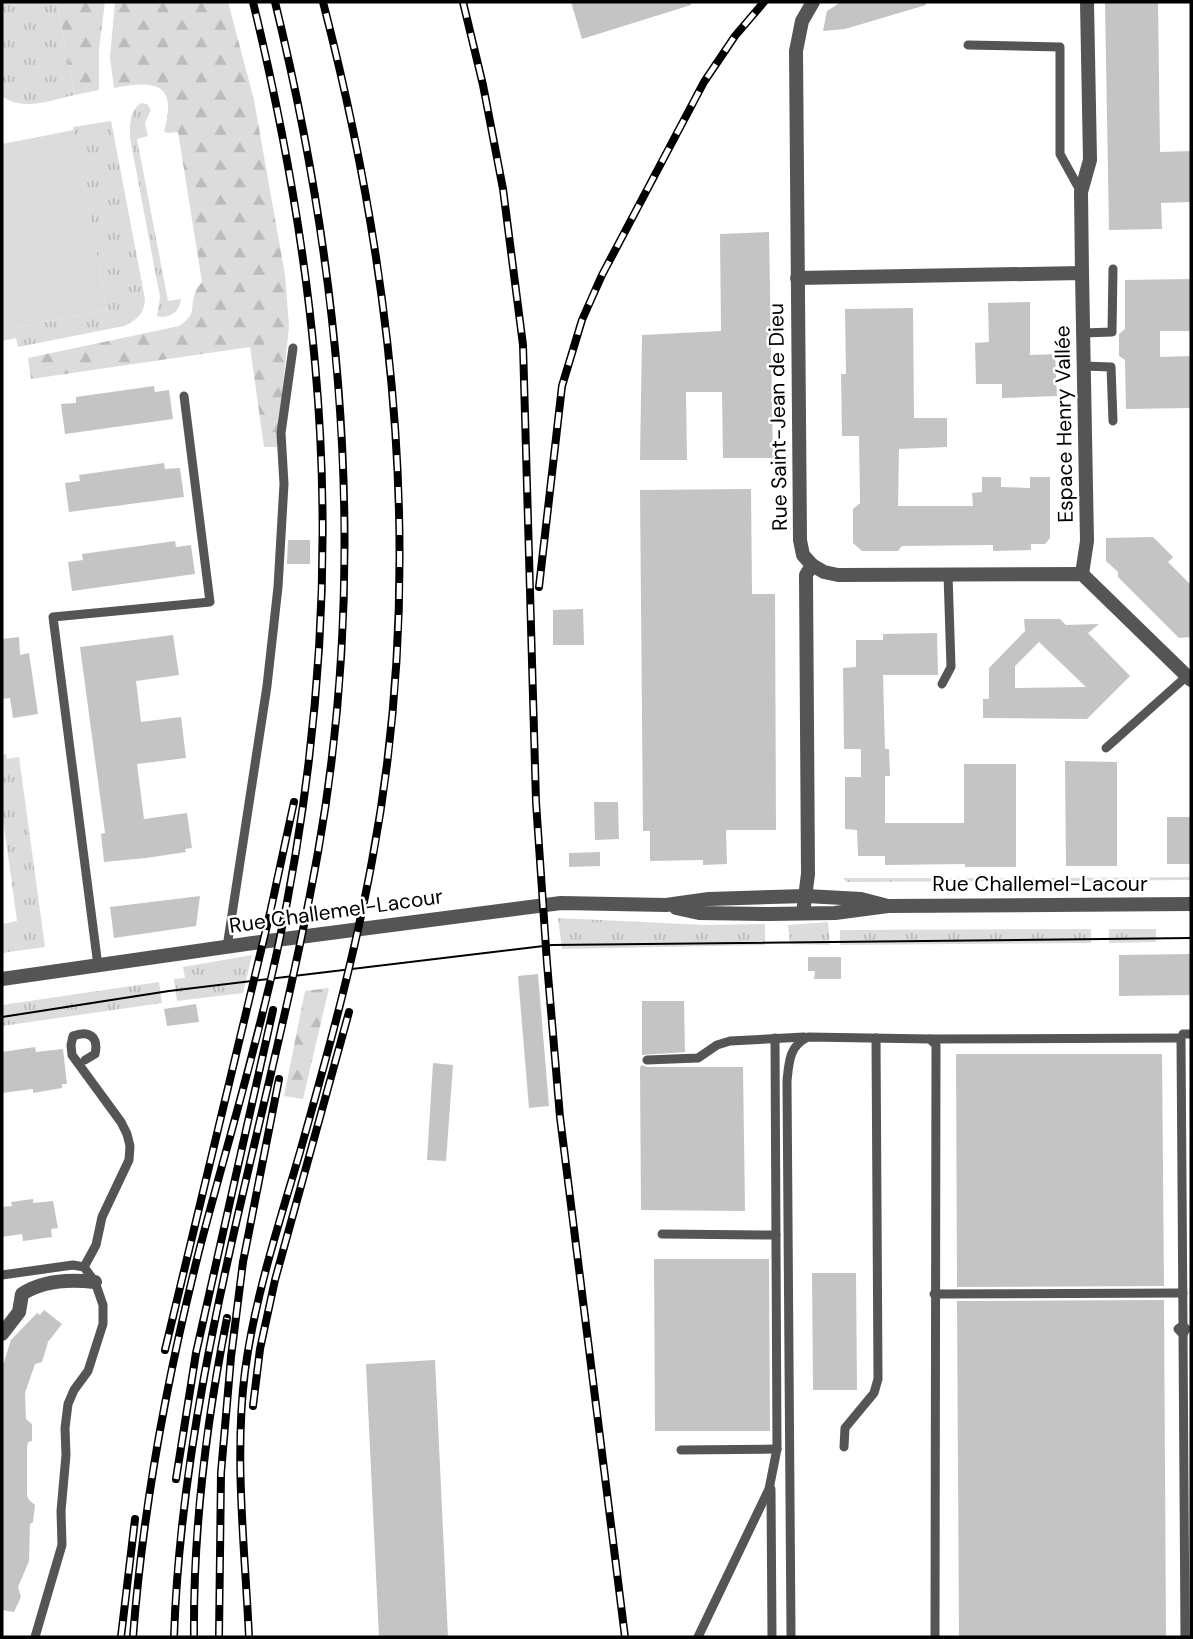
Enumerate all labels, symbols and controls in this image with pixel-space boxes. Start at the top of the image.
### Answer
street label: Rue Saint-Jean de Dieu [762,303,794,531]
street label: Espace Henry Vallée [1048,325,1080,523]
street label: Rue Challemel-Lacour [932,870,1148,898]
street label: Rue Challemel-Lacour [227,882,445,940]

